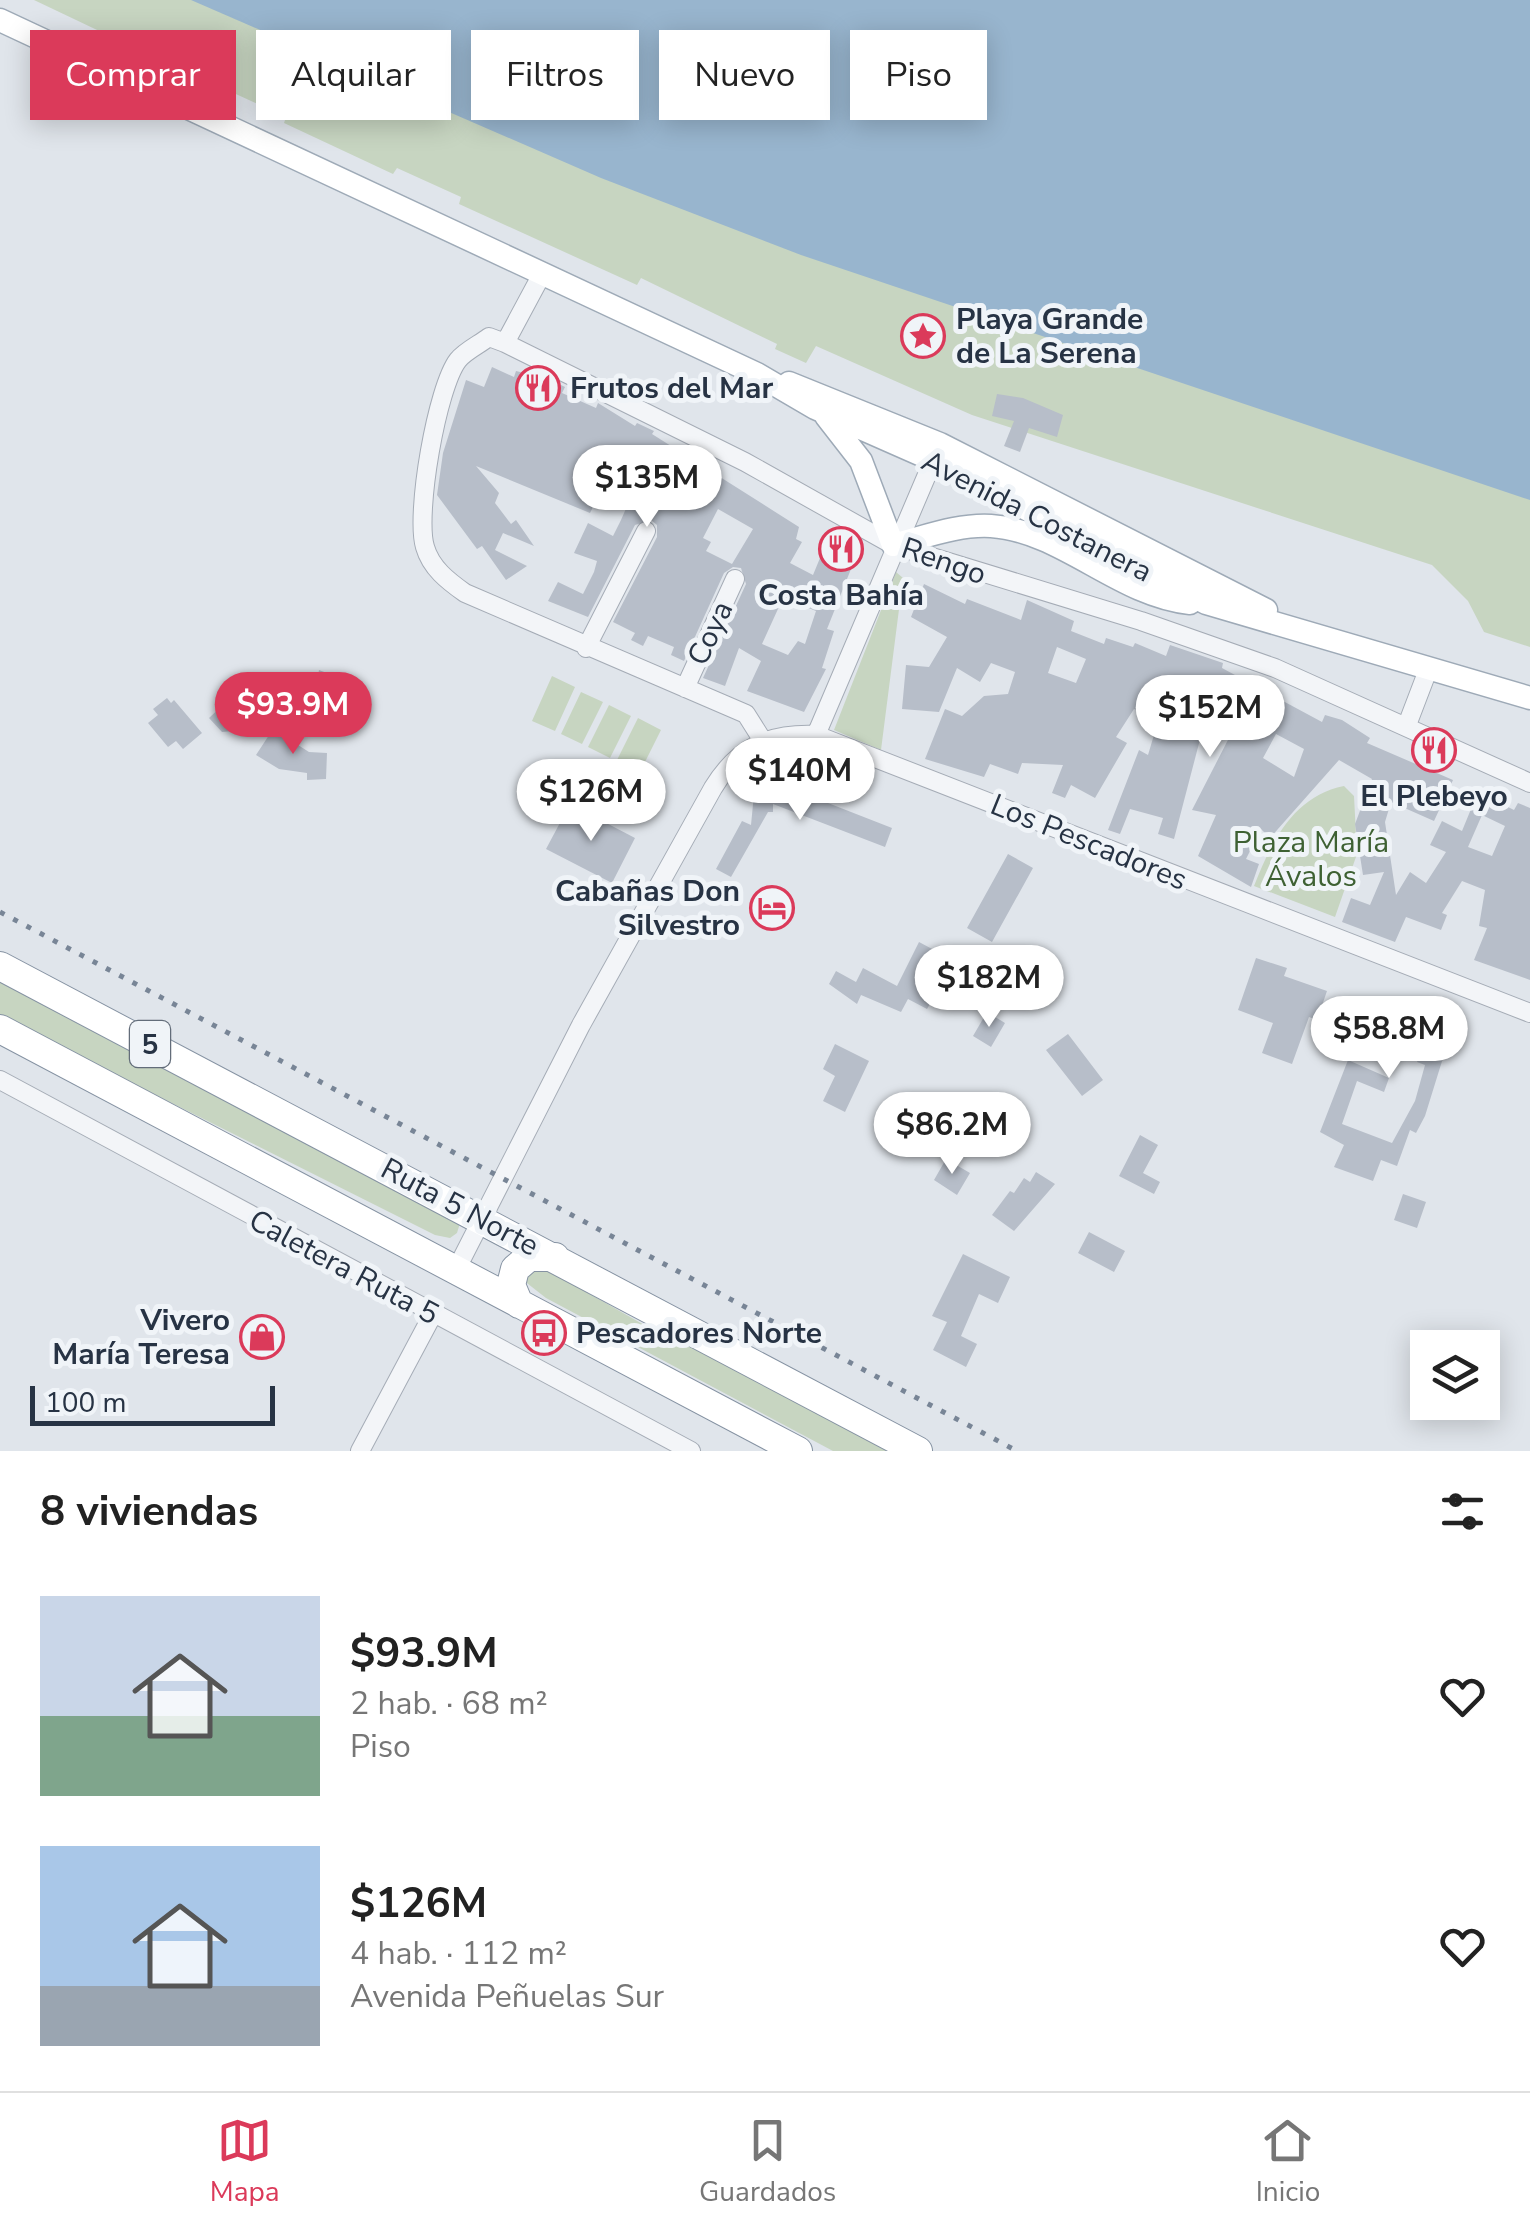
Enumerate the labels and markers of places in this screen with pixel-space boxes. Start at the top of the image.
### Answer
place label: Playa Grande de La Serena [956,299,1143,374]
place icon: Playa Grande de La Serena [900,313,946,359]
restaurant icon: Frutos del Mar [515,365,561,411]
place label: Frutos del Mar [570,368,773,409]
pin: $135M [577,445,717,530]
restaurant icon: Costa Bahía [818,526,864,572]
place label: Costa Bahía [758,575,924,616]
pin: $93.9M [212,672,374,757]
pin: $152M [1140,675,1280,760]
restaurant icon: El Plebeyo [1411,727,1457,773]
pin: $140M [730,738,870,823]
pin: $126M [521,759,661,844]
place label: El Plebeyo [1360,776,1508,817]
place label: Cabañas Don Silvestro [555,871,740,946]
hotel icon: Cabañas Don Silvestro [749,885,795,931]
pin: $182M [919,945,1059,1030]
pin: $58.8M [1308,996,1470,1081]
pin: $86.2M [871,1092,1033,1177]
place label: Vivero María Teresa [52,1300,230,1375]
bus stop icon: Pescadores Norte [521,1310,567,1356]
place label: Pescadores Norte [576,1313,822,1354]
shop icon: Vivero María Teresa [239,1314,285,1360]

